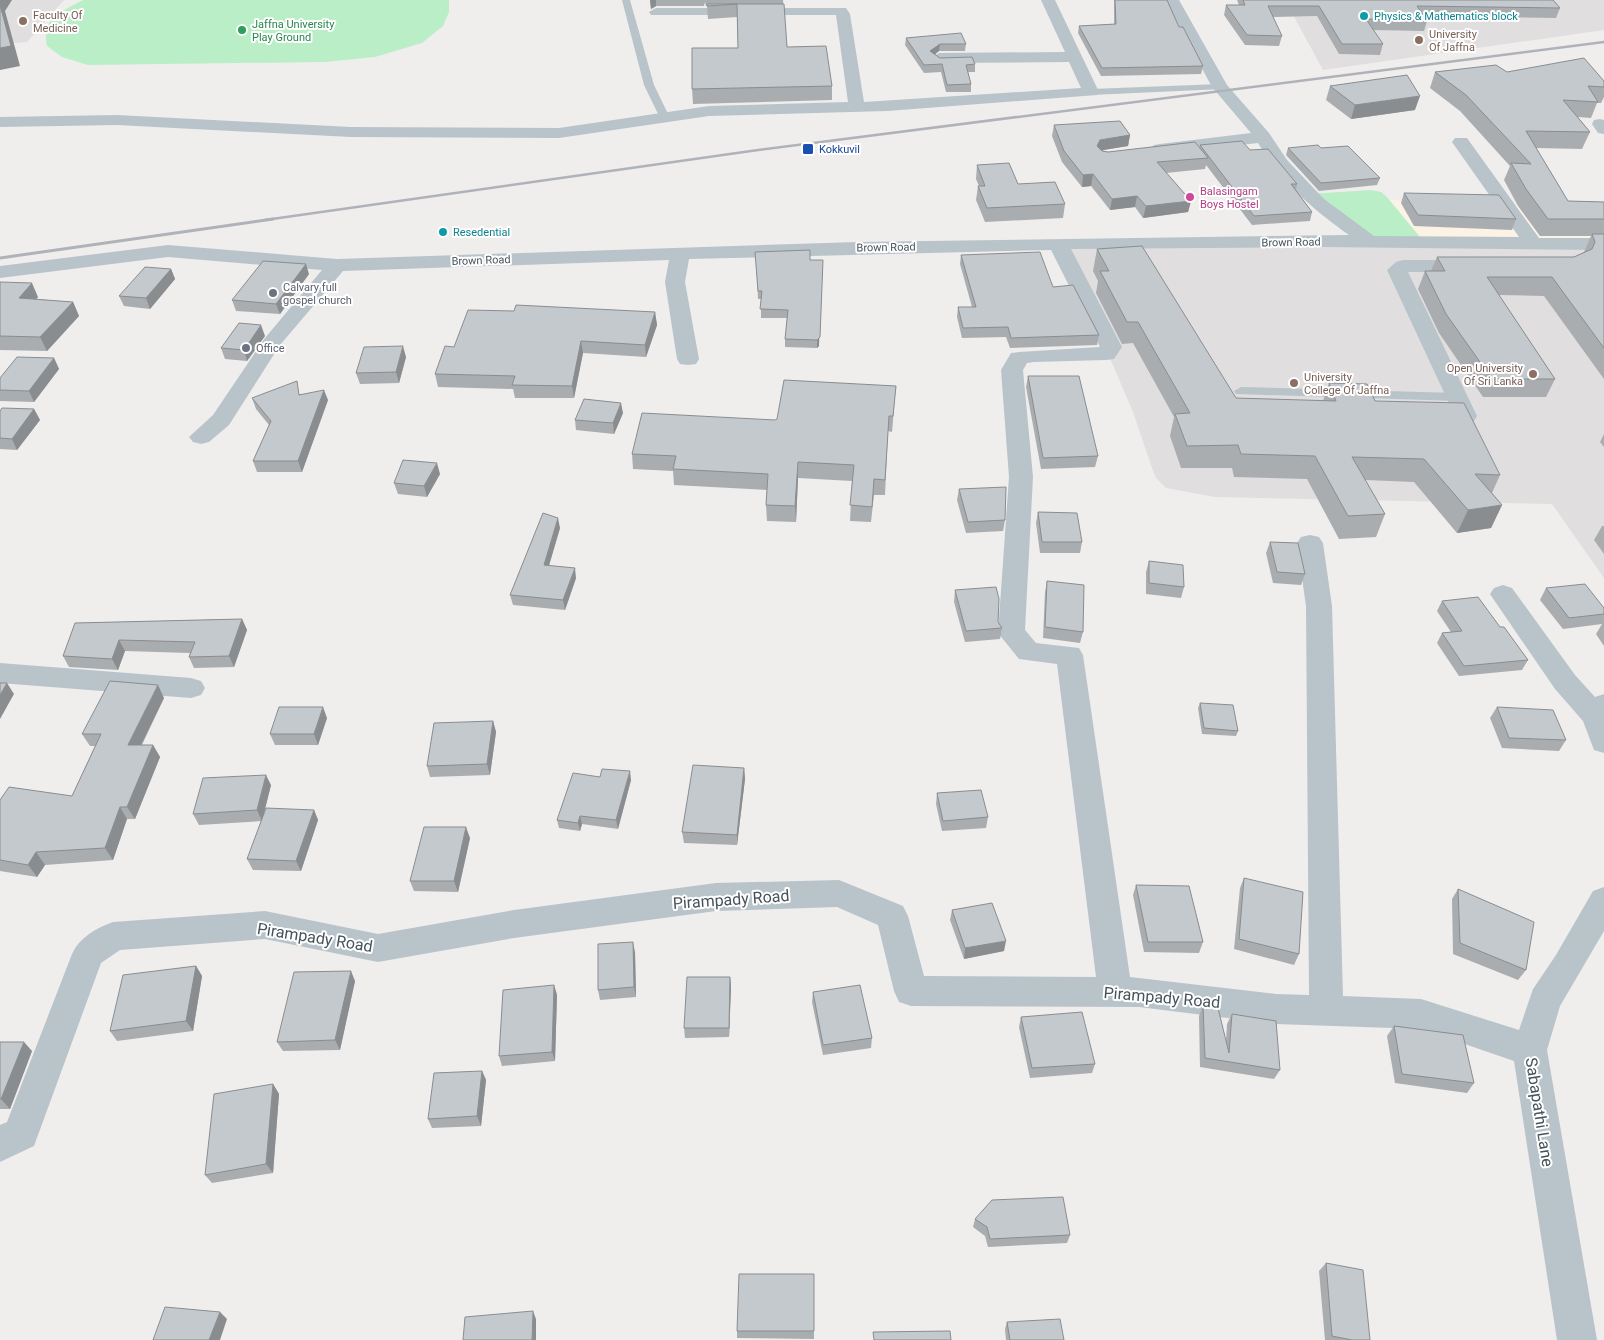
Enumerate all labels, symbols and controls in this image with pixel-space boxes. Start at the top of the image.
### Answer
place label: Faculty Of Medicine [33,9,82,35]
marker: Physics & Mathematics block [1358,10,1370,22]
place label: Physics & Mathematics block [1374,10,1518,23]
marker: Faculty Of Medicine [17,15,29,27]
place label: Jaffna University Play Ground [252,18,335,44]
marker: Jaffna University Play Ground [236,24,248,36]
place label: University Of Jaffna [1429,28,1478,54]
marker: University Of Jaffna [1413,34,1425,46]
marker: Kokkuvil [801,142,815,156]
place label: Kokkuvil [819,143,860,156]
place label: Balasingam Boys Hostel [1200,185,1259,211]
marker: Balasingam Boys Hostel [1184,191,1196,203]
marker: Resedential [437,226,449,238]
place label: Resedential [453,226,510,239]
street label: Brown Road [1261,235,1321,250]
street label: Brown Road [856,240,916,255]
street label: Brown Road [451,253,511,268]
place label: Calvary full gospel church [283,281,352,307]
marker: Calvary full gospel church [267,287,279,299]
marker: Office [240,342,252,354]
place label: Office [256,342,285,355]
place label: Open University Of Sri Lanka [1447,362,1524,388]
marker: Open University Of Sri Lanka [1527,368,1539,380]
place label: University College Of Jaffna [1304,371,1389,397]
marker: University College Of Jaffna [1288,377,1300,389]
street label: Pirampady Road [672,886,790,913]
street label: Pirampady Road [256,919,374,956]
street label: Pirampady Road [1103,983,1221,1012]
street label: Sabapathi Lane [1522,1056,1558,1168]

